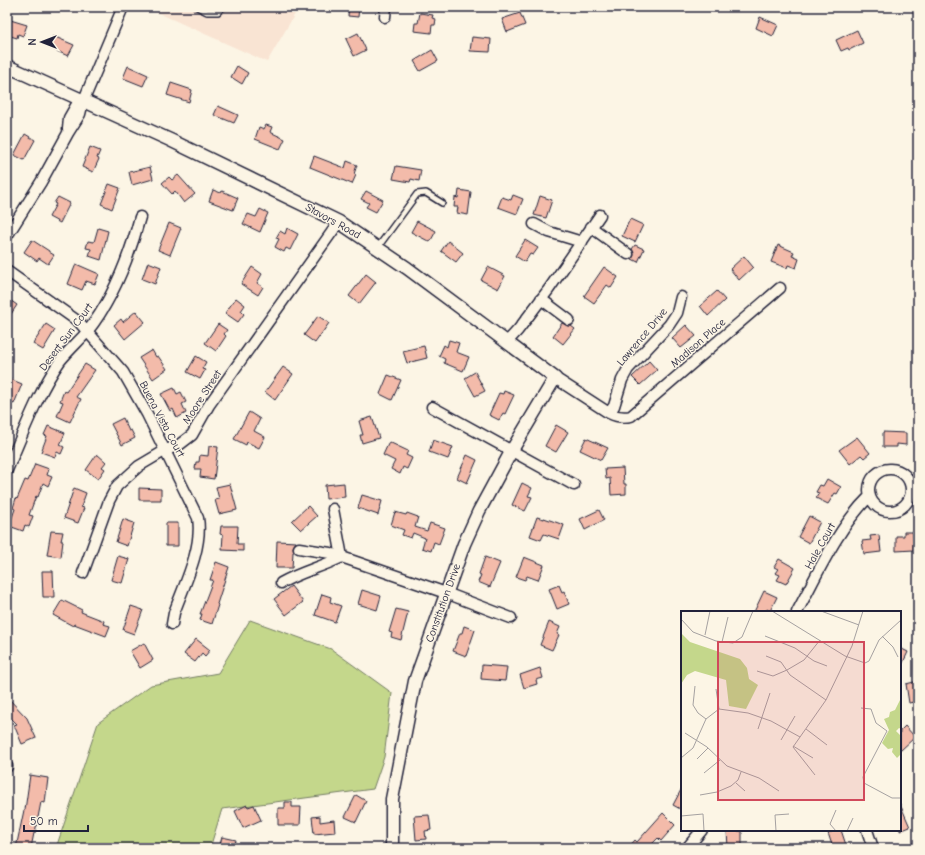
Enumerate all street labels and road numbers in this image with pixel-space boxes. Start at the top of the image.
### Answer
street label: Stavors Road [303,200,363,242]
street label: Desert Sun Court [36,300,96,373]
street label: Lawrence Drive [614,305,670,369]
street label: Madison Place [668,315,728,370]
street label: Moore Street [180,367,225,426]
street label: Buena Vista Court [136,379,188,460]
street label: Hale Court [802,520,838,571]
street label: Constitution Drive [423,562,463,644]

